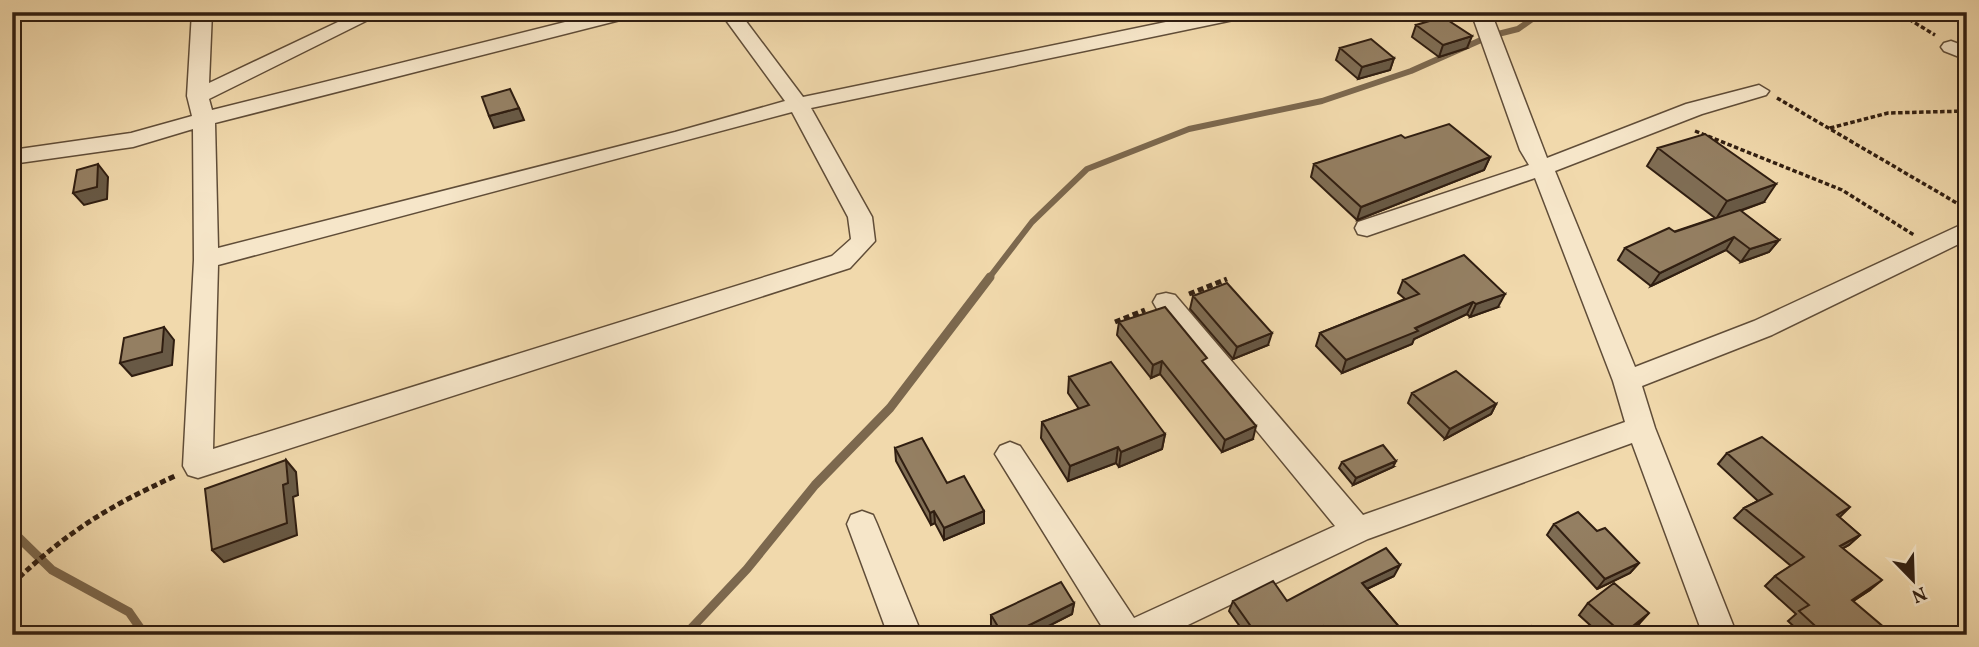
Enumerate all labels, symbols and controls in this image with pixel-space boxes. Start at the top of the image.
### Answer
north arrow [1878,546,1948,616]
text: N [1907,579,1930,609]

